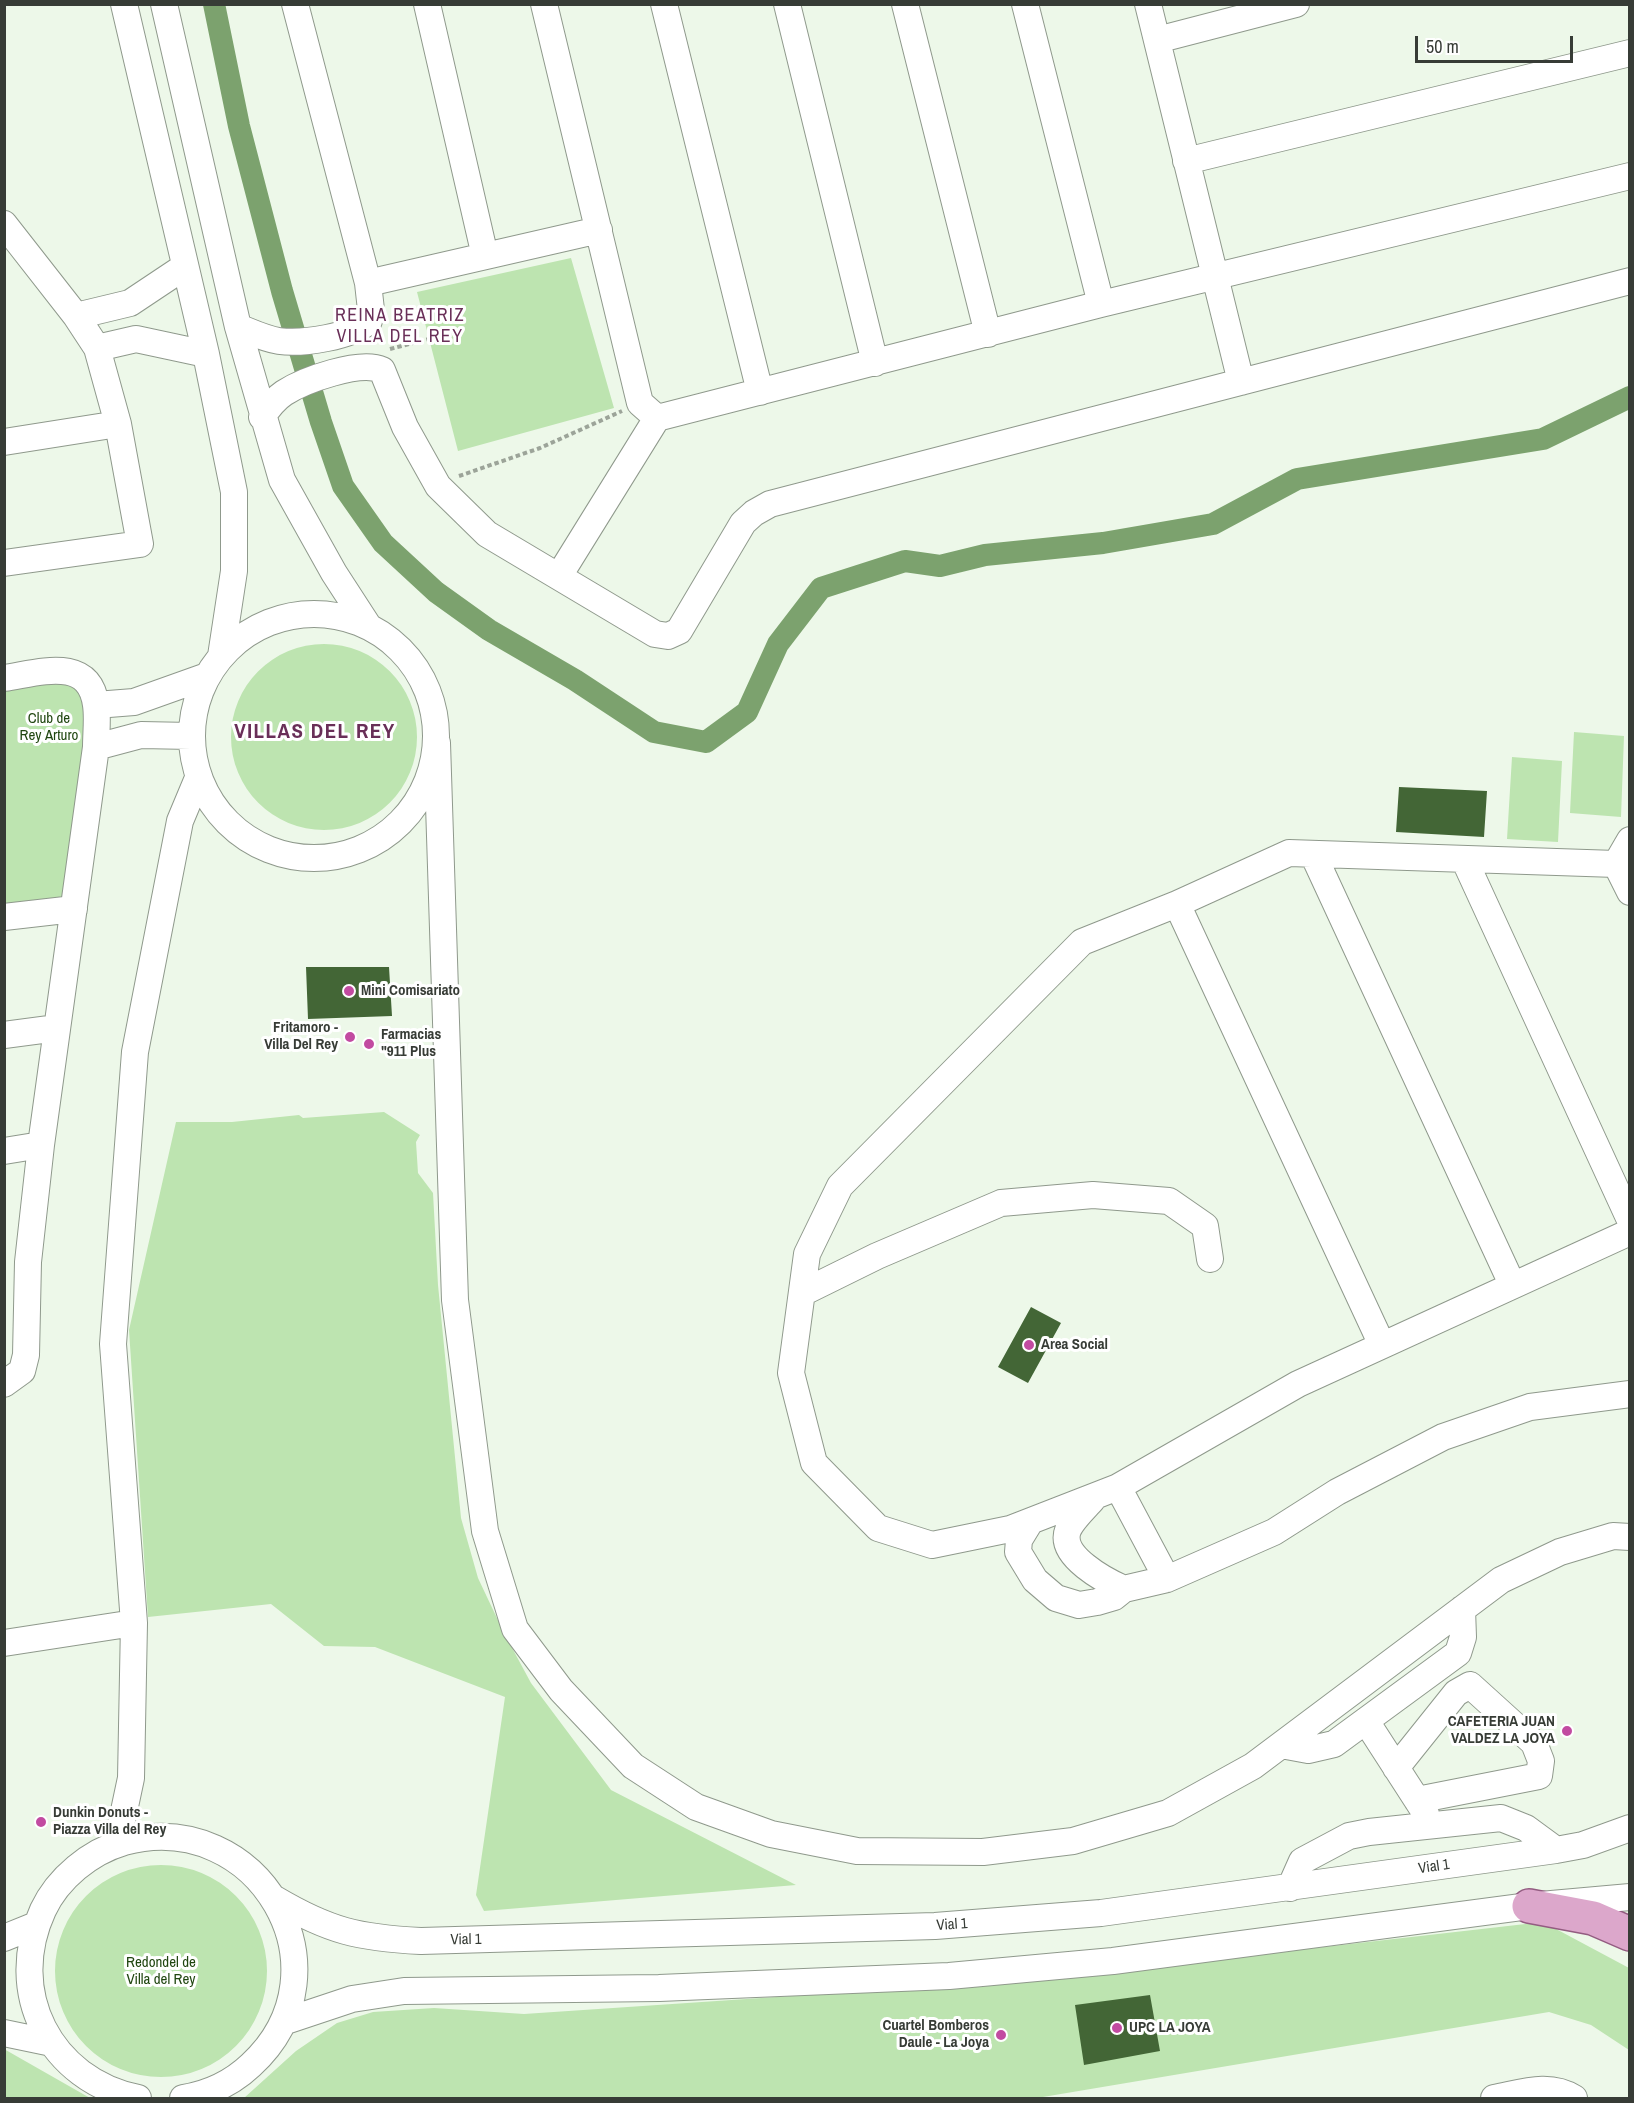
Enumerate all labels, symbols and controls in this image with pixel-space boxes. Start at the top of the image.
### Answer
scale bar [1418,24,1576,62]
text: 50 m [1426,34,1459,59]
district label: REINA BEATRIZ VILLA DEL REY [335,305,465,348]
park label: Club de Rey Arturo [20,710,78,745]
district label: VILLAS DEL REY [234,719,396,745]
place label: Mini Comisariato [361,982,460,1000]
marker: Mini Comisariato [342,984,356,998]
place label: Fritamoro - Villa Del Rey [264,1019,338,1054]
place label: Farmacias "911 Plus [381,1026,441,1061]
marker: Fritamoro - Villa Del Rey [343,1030,357,1044]
marker: Farmacias "911 Plus [362,1037,376,1051]
place label: Area Social [1041,1336,1108,1354]
marker: Area Social [1022,1338,1036,1352]
place label: CAFETERIA JUAN VALDEZ LA JOYA [1448,1713,1555,1748]
marker: CAFETERIA JUAN VALDEZ LA JOYA [1560,1724,1574,1738]
place label: Dunkin Donuts - Piazza Villa del Rey [53,1804,166,1839]
marker: Dunkin Donuts - Piazza Villa del Rey [34,1815,48,1829]
street label: Vial 1 [1417,1856,1451,1878]
street label: Vial 1 [936,1915,968,1935]
street label: Vial 1 [450,1931,482,1949]
park label: Redondel de Villa del Rey [126,1954,196,1989]
place label: Cuartel Bomberos Daule - La Joya [882,2017,989,2052]
place label: UPC LA JOYA [1129,2019,1211,2037]
marker: UPC LA JOYA [1110,2021,1124,2035]
marker: Cuartel Bomberos Daule - La Joya [994,2028,1008,2042]

